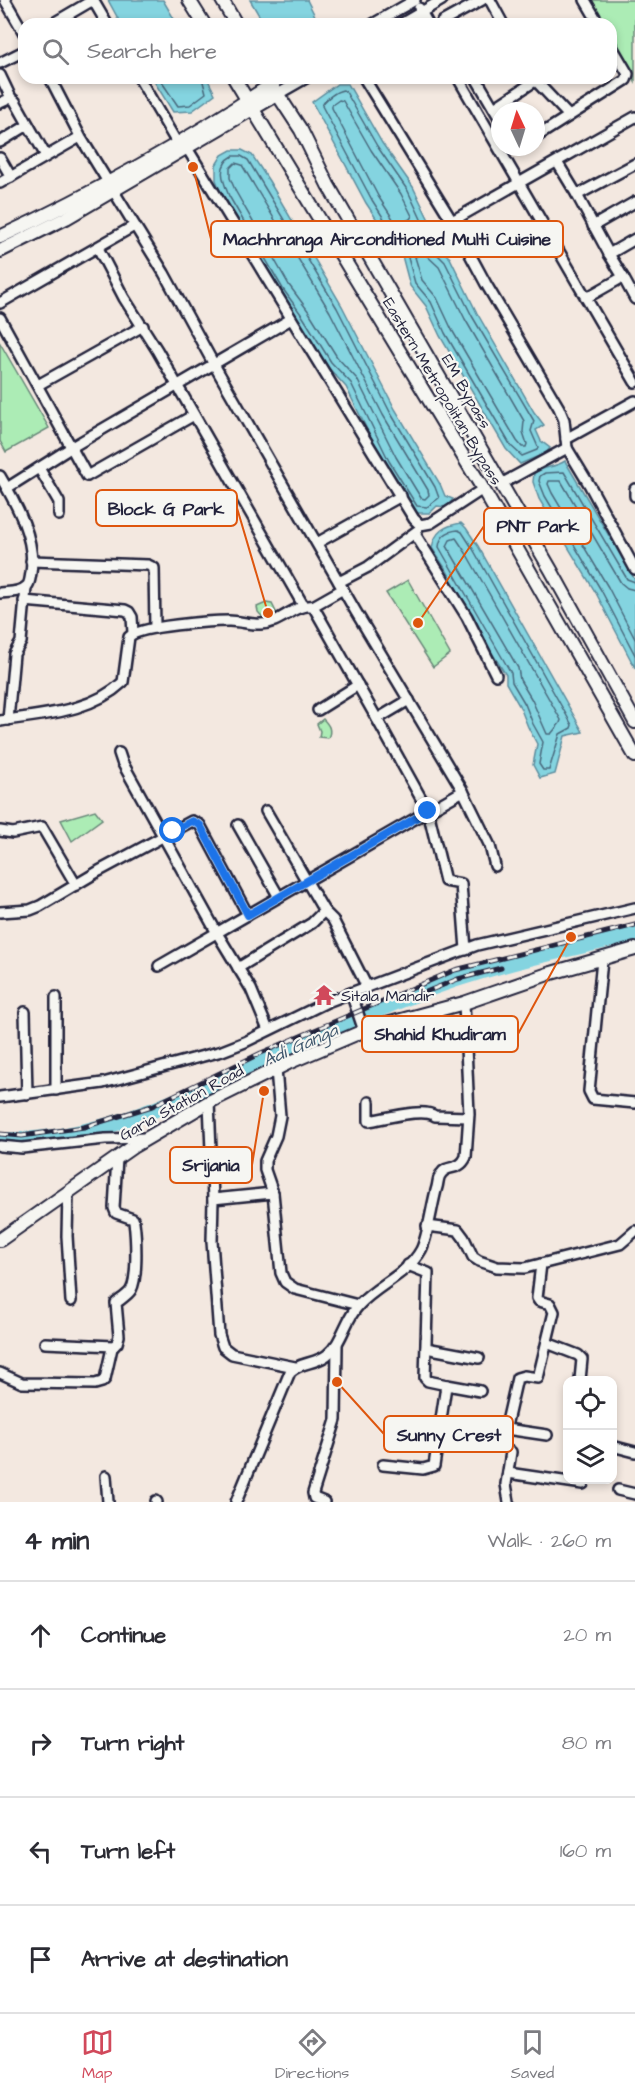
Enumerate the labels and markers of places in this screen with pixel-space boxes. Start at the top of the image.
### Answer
callout: Machhranga Airconditioned Multi Cuisine [211,221,563,257]
callout: Block G Park [96,490,237,526]
callout: PNT Park [484,508,591,544]
temple icon: Sitala Mandir [312,983,336,1007]
place label: Sitala Mandir [341,985,434,1007]
callout: Shahid Khudiram [362,1016,518,1052]
callout: Srijania [170,1147,252,1183]
callout: Sunny Crest [384,1416,513,1452]

